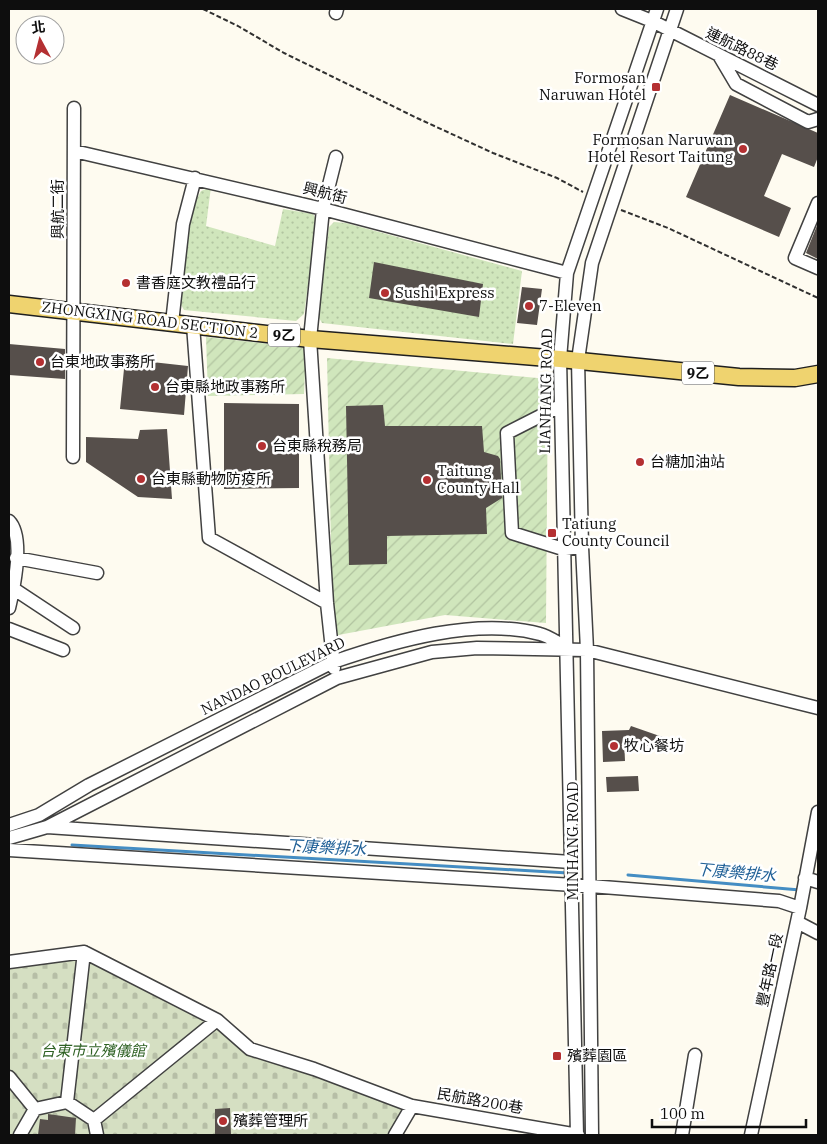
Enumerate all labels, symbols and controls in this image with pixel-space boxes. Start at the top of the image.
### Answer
north arrow [15,15,65,65]
text: 北 [30,17,46,37]
street label: 連航路88巷 [703,23,781,74]
place label: Formosan Naruwan Hotel [539,68,646,104]
marker: Formosan Naruwan Hotel [650,81,662,93]
place label: Formosan Naruwan Hotel Resort Taitung [588,130,733,166]
marker: Formosan Naruwan Hotel Resort Taitung [737,143,749,155]
street label: 興航街 [301,178,349,207]
street label: 興航二街 [48,179,67,239]
place label: 書香庭文教禮品行 [136,273,256,292]
marker: 書香庭文教禮品行 [120,277,132,289]
place label: Sushi Express [395,283,494,302]
marker: Sushi Express [379,287,391,299]
place label: 7-Eleven [539,296,602,315]
street label: ZHONGXING ROAD SECTION 2 [41,297,260,342]
marker: 7-Eleven [523,300,535,312]
road number: 9乙 [268,324,300,346]
street label: LIANHANG ROAD [535,328,556,454]
place label: 台東地政事務所 [50,352,155,371]
marker: 台東地政事務所 [34,356,46,368]
road number: 9乙 [682,362,714,384]
place label: 台東縣地政事務所 [165,377,285,396]
marker: 台東縣地政事務所 [149,381,161,393]
place label: 台東縣稅務局 [272,436,362,455]
marker: 台東縣稅務局 [256,440,268,452]
place label: 台糖加油站 [650,452,725,471]
marker: 台糖加油站 [634,456,646,468]
place label: Taitung County Hall [437,461,520,497]
place label: 台東縣動物防疫所 [151,469,271,488]
marker: 台東縣動物防疫所 [135,473,147,485]
marker: Taitung County Hall [421,474,433,486]
place label: Tatiung County Council [562,514,670,550]
marker: Tatiung County Council [546,527,558,539]
street label: NANDAO BOULEVARD [198,632,348,719]
place label: 牧心餐坊 [624,736,684,755]
marker: 牧心餐坊 [608,740,620,752]
street label: MINHANG ROAD [563,781,582,901]
water label: 下康樂排水 [286,835,367,859]
water label: 下康樂排水 [695,859,778,886]
street label: 豐年路一段 [752,931,787,1009]
park label: 台東市立殯儀館 [40,1041,147,1060]
place label: 殯葬園區 [567,1046,627,1065]
marker: 殯葬園區 [551,1050,563,1062]
street label: 民航路200巷 [436,1084,525,1117]
scale bar [652,1096,806,1128]
text: 100 m [660,1104,705,1123]
place label: 殯葬管理所 [233,1111,308,1130]
marker: 殯葬管理所 [217,1115,229,1127]

